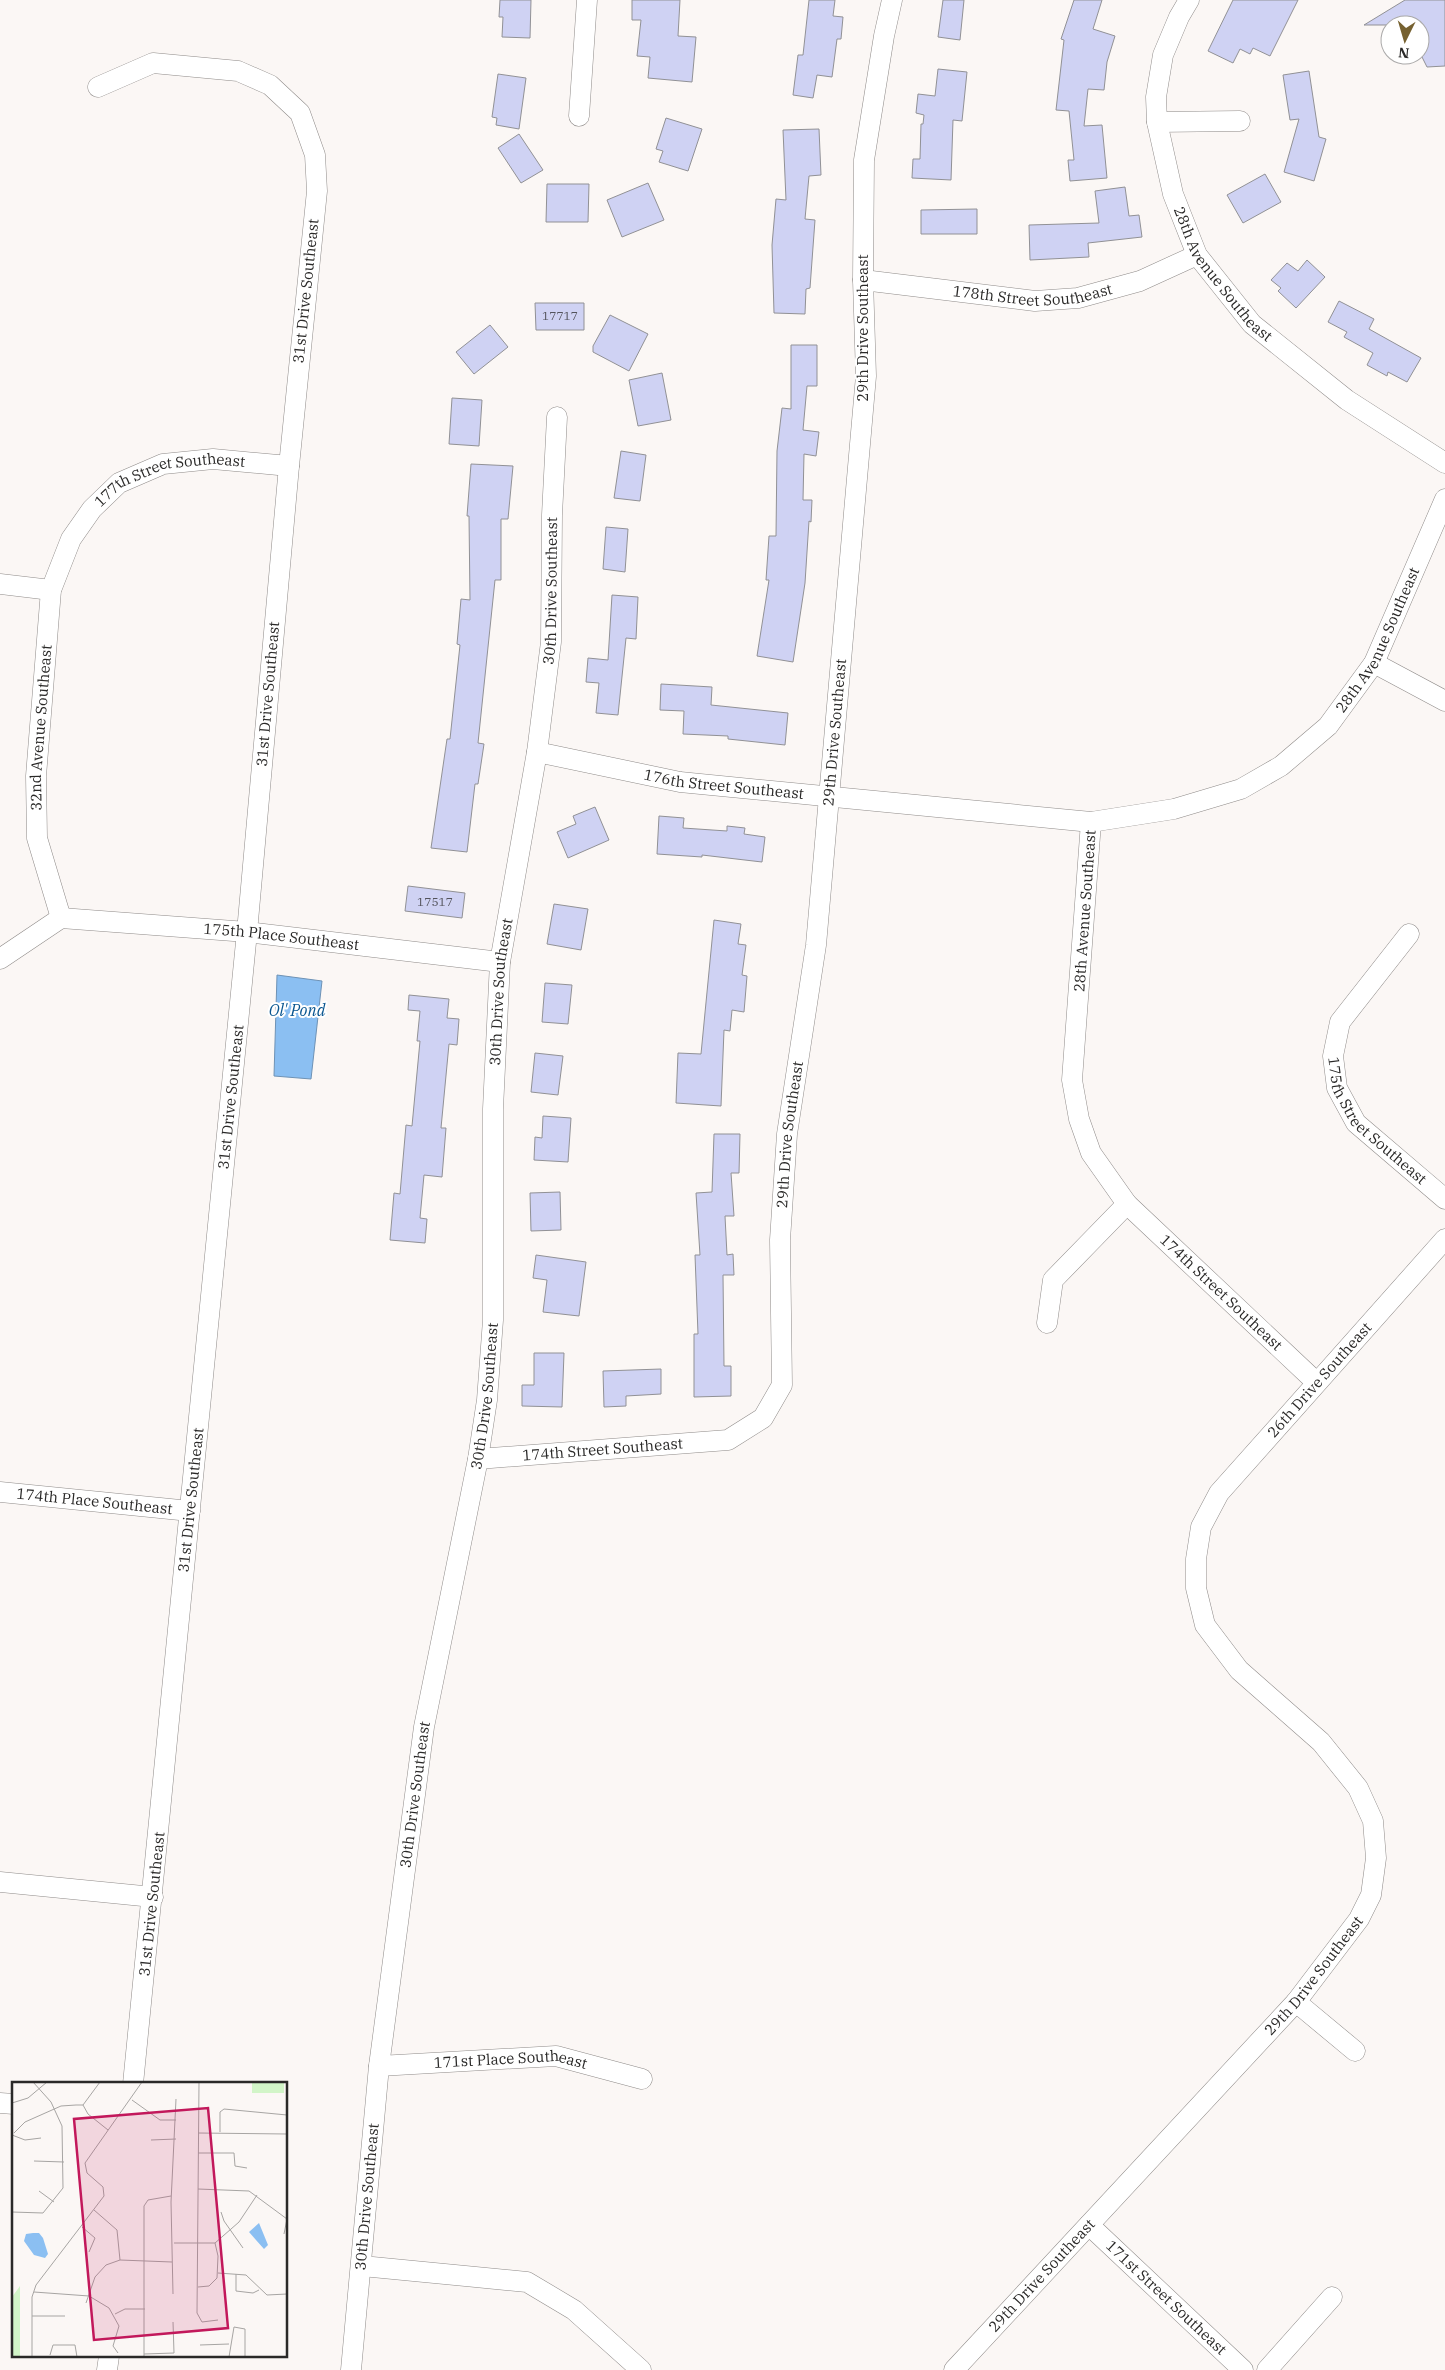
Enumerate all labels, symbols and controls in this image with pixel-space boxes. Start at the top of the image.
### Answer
north arrow [1380,15,1430,65]
text: N [1398,44,1410,62]
street label: 28th Avenue Southeast [1170,204,1276,346]
street label: 31st Drive Southeast [288,218,323,364]
street label: 29th Drive Southeast [853,254,872,402]
street label: 178th Street Southeast [952,279,1114,310]
house number: 17717 [542,308,578,323]
street label: 177th Street Southeast [90,449,246,511]
street label: 30th Drive Southeast [538,517,561,666]
street label: 28th Avenue Southeast [1331,564,1423,716]
street label: 31st Drive Southeast [252,621,283,767]
street label: 32nd Avenue Southeast [26,644,56,811]
street label: 29th Drive Southeast [818,658,850,807]
street label: 176th Street Southeast [642,765,805,803]
street label: 28th Avenue Southeast [1069,829,1100,993]
house number: 17517 [417,894,453,909]
street label: 30th Drive Southeast [485,917,517,1066]
street label: 175th Place Southeast [203,919,360,954]
water label: Ol' Pond [269,1000,326,1020]
street label: 31st Drive Southeast [213,1024,248,1170]
street label: 175th Street Southeast [1324,1056,1431,1188]
street label: 29th Drive Southeast [772,1060,807,1209]
street label: 174th Street Southeast [1156,1230,1287,1354]
street label: 26th Drive Southeast [1263,1318,1375,1441]
street label: 30th Drive Southeast [466,1322,502,1471]
street label: 31st Drive Southeast [173,1427,208,1573]
street label: 174th Street Southeast [522,1433,684,1465]
street label: 174th Place Southeast [16,1484,173,1518]
street label: 30th Drive Southeast [395,1720,434,1869]
street label: 31st Drive Southeast [134,1831,169,1977]
street label: 29th Drive Southeast [1260,1912,1367,2039]
street label: 171st Place Southeast [433,2046,589,2073]
inset map [12,2082,288,2358]
street label: 30th Drive Southeast [350,2122,383,2271]
street label: 29th Drive Southeast [984,2215,1099,2336]
street label: 171st Street Southeast [1102,2236,1231,2359]

